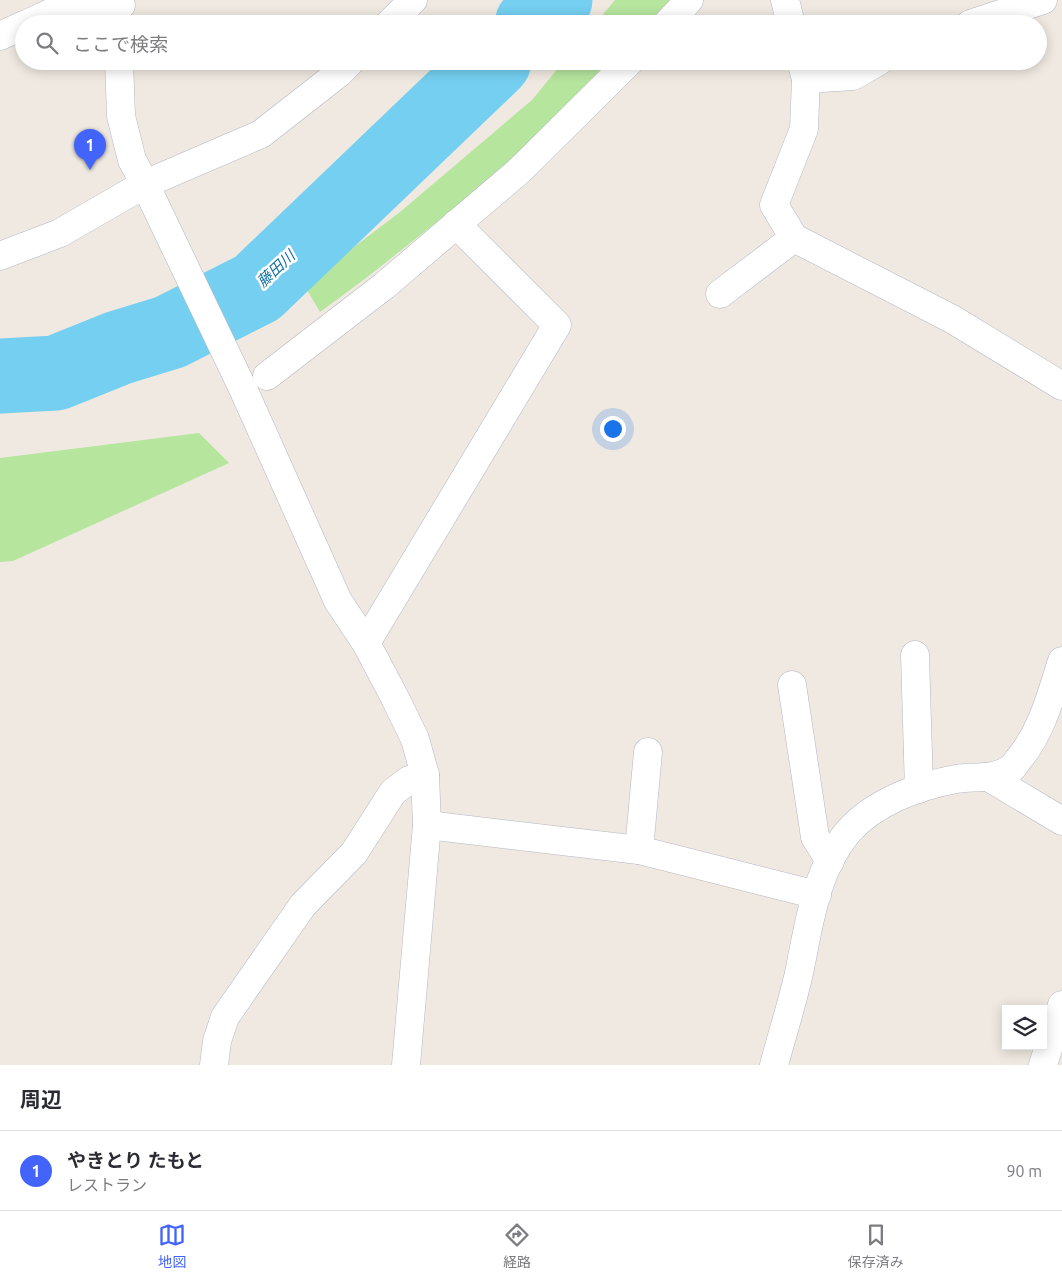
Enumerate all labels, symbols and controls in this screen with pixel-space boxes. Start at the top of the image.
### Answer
search box [15,15,1047,70]
icon: search [33,29,61,57]
text: ここで検索 [73,33,168,55]
pin: 1 [74,129,106,170]
water label: 藤田川 [253,246,299,290]
your location [600,416,626,442]
map controls [1002,1005,1047,1050]
button: layers [1002,1005,1047,1050]
text: 周辺 [20,1087,62,1111]
text: やきとり たもと [67,1149,204,1171]
text: 1 [31,1162,41,1180]
text: 90 m [1006,1162,1042,1180]
text: レストラン [67,1176,147,1194]
tab: 地図 [158,1221,186,1271]
tab: 経路 [503,1221,531,1271]
tab: 保存済み [848,1221,904,1271]

